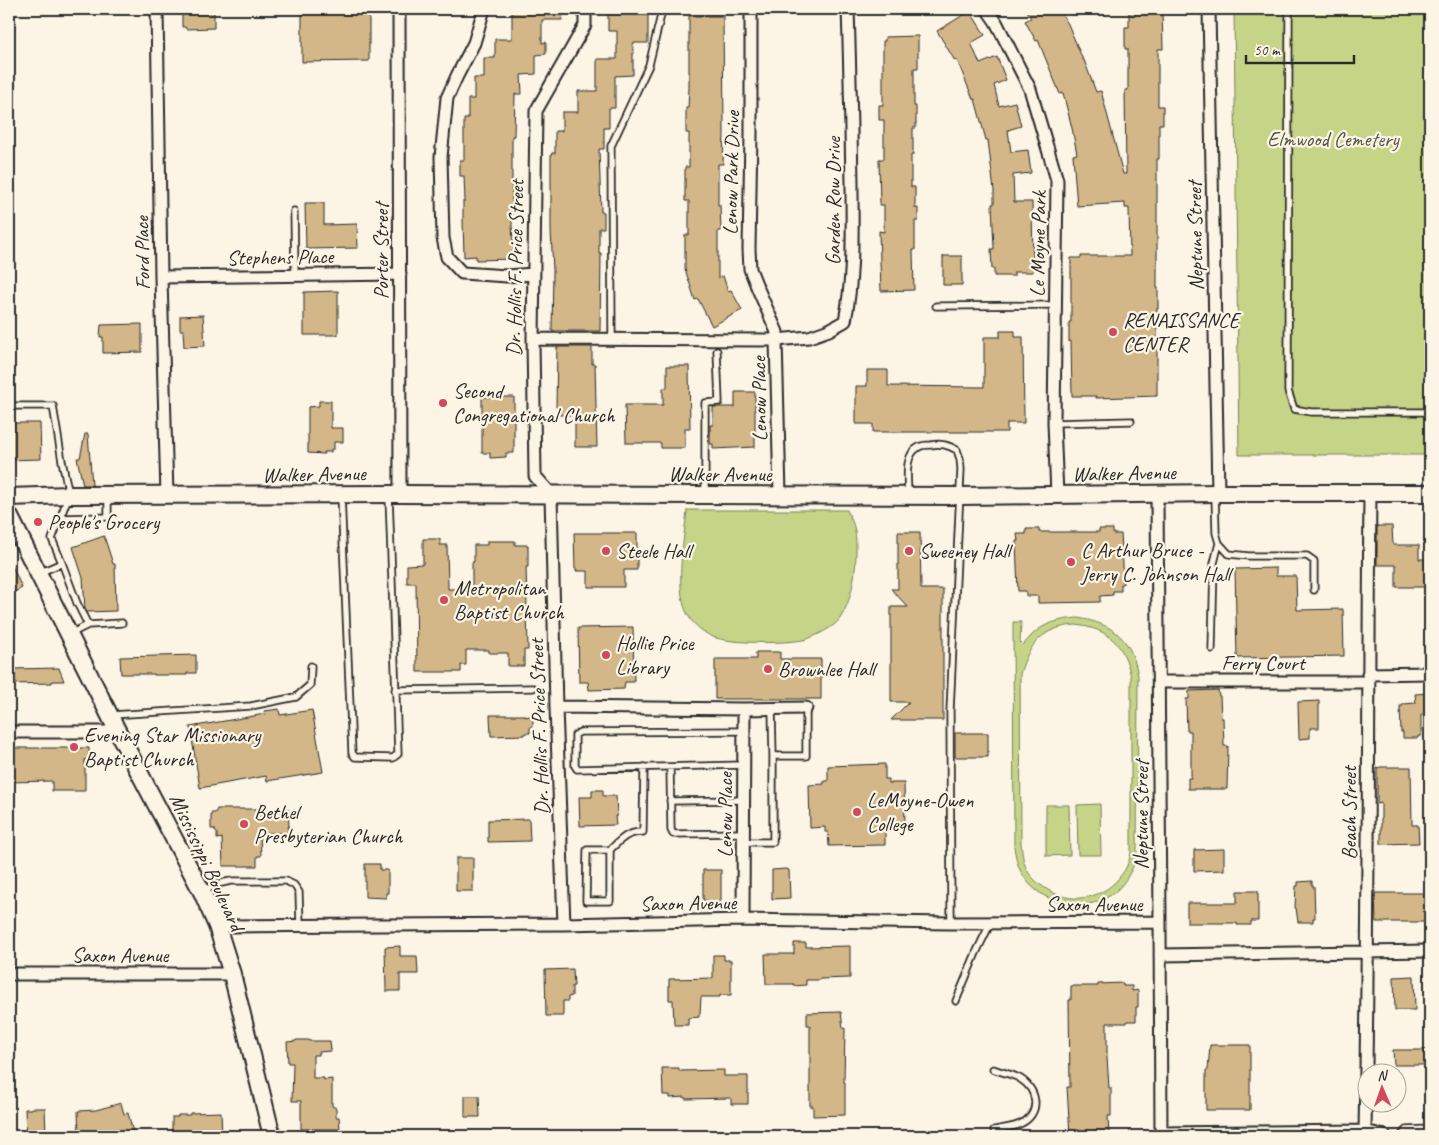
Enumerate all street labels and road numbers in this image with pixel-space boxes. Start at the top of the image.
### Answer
street label: Lenow Park Drive [717,110,745,235]
street label: Garden Row Drive [820,136,846,265]
street label: Dr. Hollis F. Price Street [500,178,530,356]
street label: Neptune Street [1181,178,1209,291]
street label: Le Moyne Park [1024,189,1052,297]
street label: Porter Street [368,200,394,299]
street label: Ford Place [128,215,156,290]
street label: Stephens Place [226,243,336,271]
street label: Lenow Place [745,354,773,442]
street label: Walker Avenue [1072,459,1177,487]
street label: Walker Avenue [262,460,367,488]
street label: Walker Avenue [668,461,773,487]
street label: Dr. Hollis F. Price Street [523,636,555,816]
street label: Ferry Court [1221,650,1307,676]
street label: Neptune Street [1128,757,1154,870]
street label: Beach Street [1336,764,1362,860]
street label: Lenow Place [712,770,738,857]
street label: Mississippi Boulevard [164,789,252,938]
street label: Saxon Avenue [640,889,738,917]
street label: Saxon Avenue [1046,891,1143,917]
street label: Saxon Avenue [72,942,169,968]

